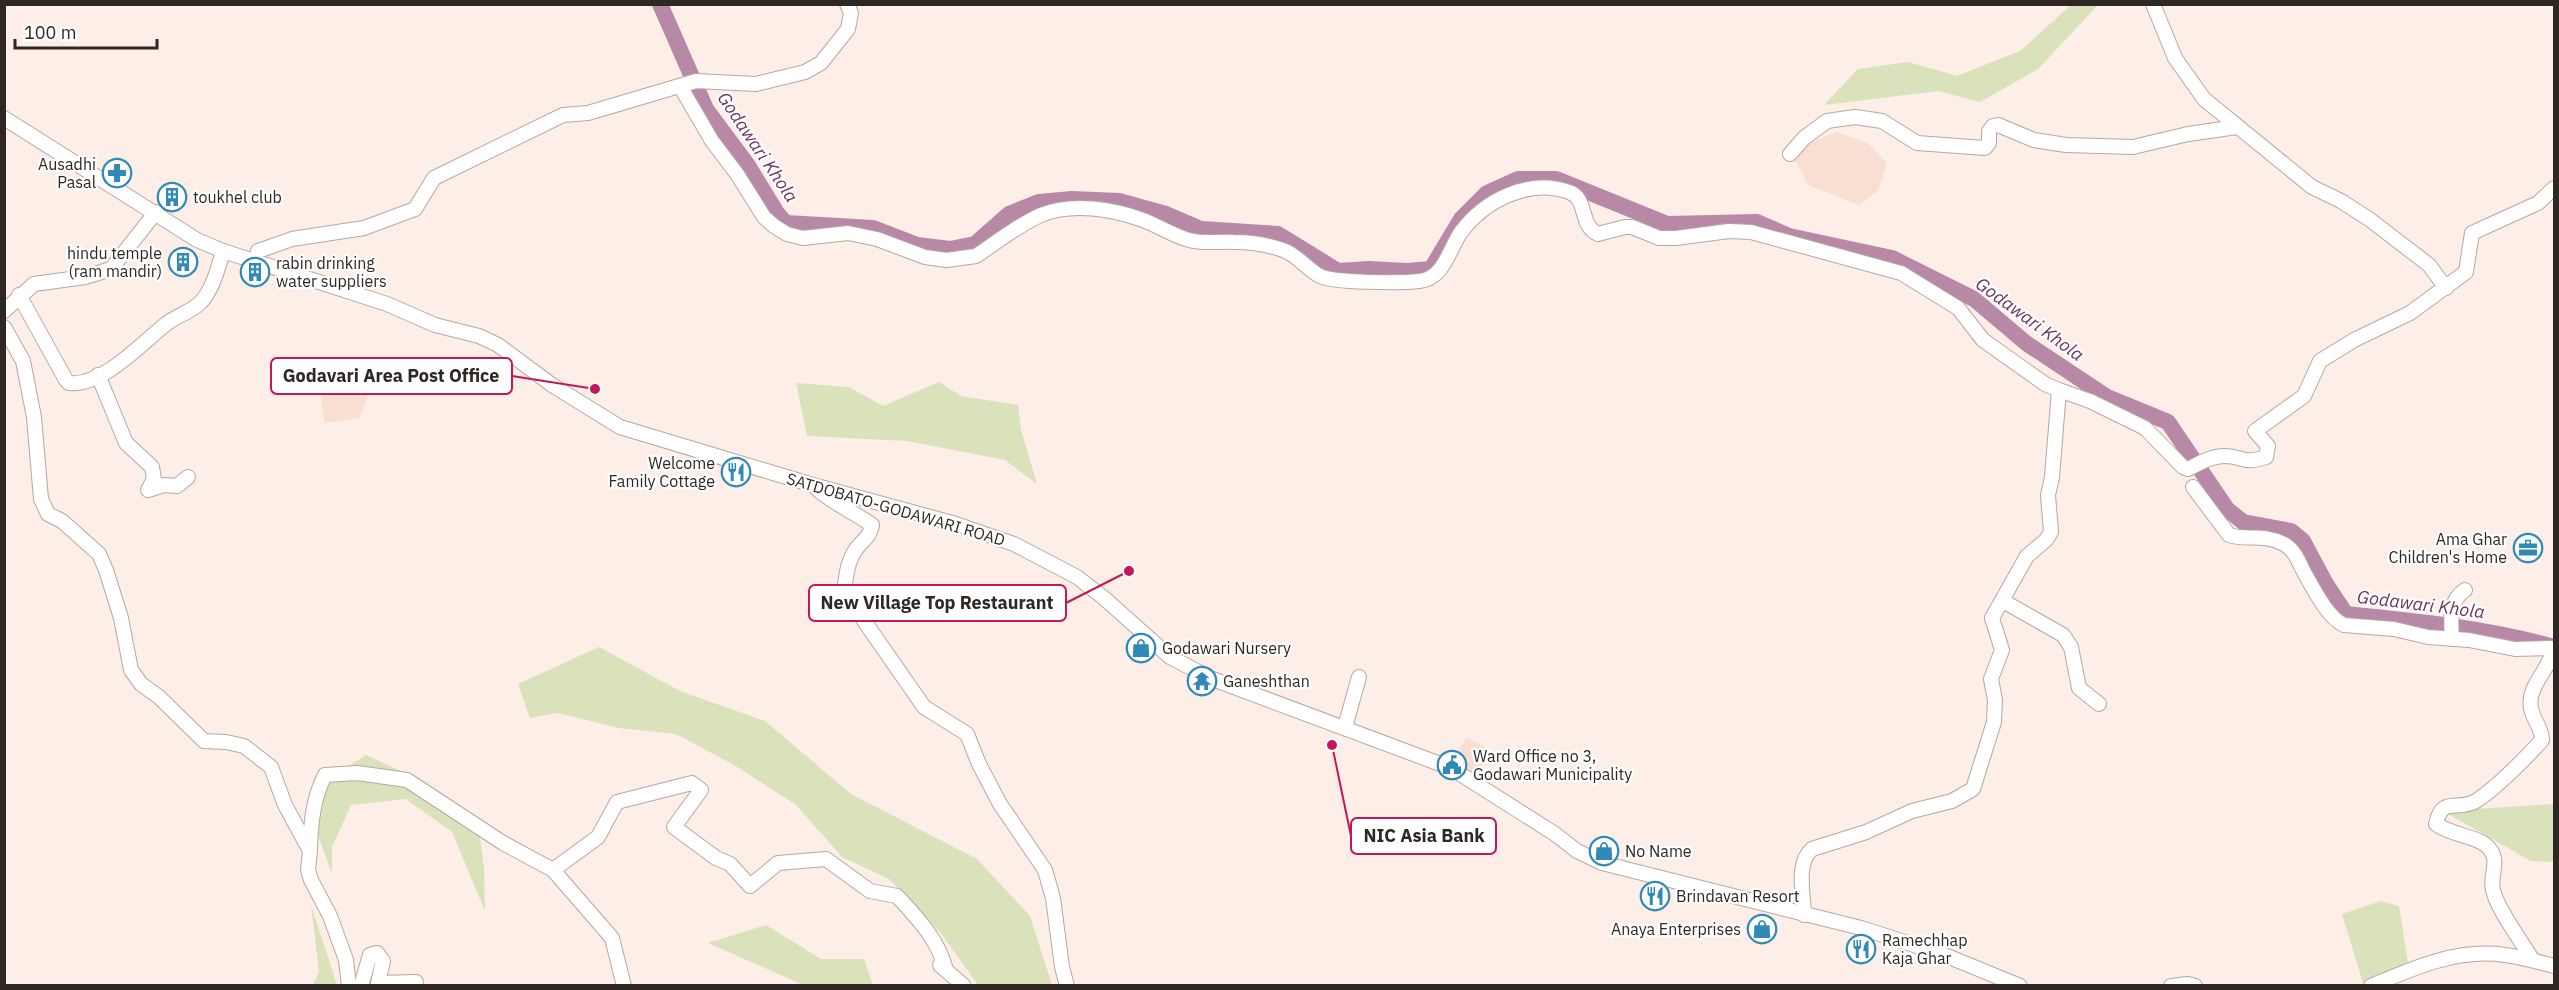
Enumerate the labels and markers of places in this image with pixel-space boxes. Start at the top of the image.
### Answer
place label: Ausadhi Pasal [38,154,96,192]
pharmacy icon: Ausadhi Pasal [101,157,133,189]
building icon: toukhel club [156,181,188,213]
place label: toukhel club [193,187,282,207]
place label: hindu temple (ram mandir) [67,243,162,281]
building icon: hindu temple (ram mandir) [167,246,199,278]
place label: rabin drinking water suppliers [276,253,387,291]
building icon: rabin drinking water suppliers [239,256,271,288]
callout: Godavari Area Post Office [271,358,512,394]
place label: Welcome Family Cottage [609,453,715,491]
restaurant icon: Welcome Family Cottage [720,456,752,488]
place label: Ama Ghar Children's Home [2388,529,2507,567]
office icon: Ama Ghar Children's Home [2512,532,2544,564]
callout: New Village Top Restaurant [809,585,1066,621]
shop icon: Godawari Nursery [1125,632,1157,664]
place label: Godawari Nursery [1162,638,1291,658]
temple icon: Ganeshthan [1186,665,1218,697]
place label: Ganeshthan [1223,671,1310,691]
place label: Ward Office no 3, Godawari Municipality [1473,746,1632,784]
public building icon: Ward Office no 3, Godawari Municipality [1436,749,1468,781]
callout: NIC Asia Bank [1351,818,1496,854]
shop icon: No Name [1588,835,1620,867]
place label: No Name [1625,841,1692,861]
restaurant icon: Brindavan Resort [1639,880,1671,912]
place label: Brindavan Resort [1676,886,1799,906]
shop icon: Anaya Enterprises [1746,913,1778,945]
place label: Anaya Enterprises [1611,919,1741,939]
place label: Ramechhap Kaja Ghar [1882,930,1967,968]
restaurant icon: Ramechhap Kaja Ghar [1845,933,1877,965]

